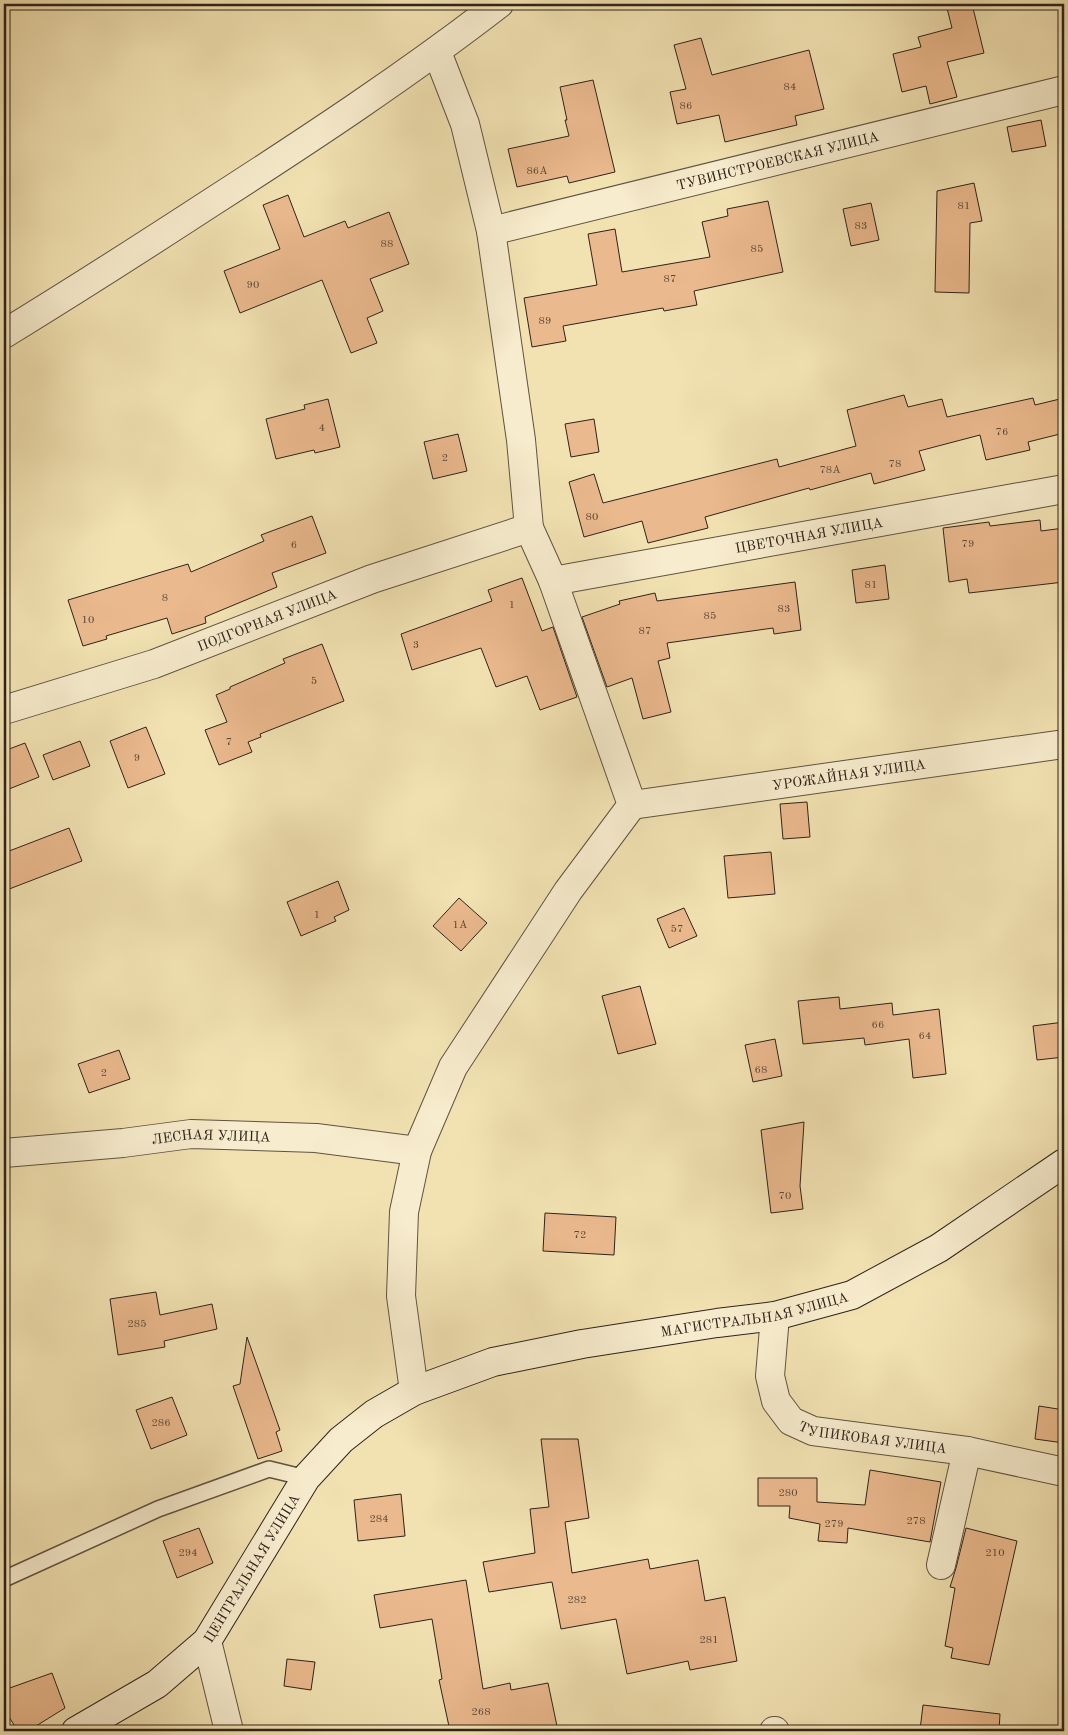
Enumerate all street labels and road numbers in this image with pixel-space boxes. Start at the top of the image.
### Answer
street label: ТУВИНСТРОЕВСКАЯ УЛИЦА [675,130,881,193]
street label: ЦВЕТОЧНАЯ УЛИЦА [734,516,884,556]
street label: ПОДГОРНАЯ УЛИЦА [196,587,339,654]
street label: УРОЖАЙНАЯ УЛИЦА [771,758,927,793]
street label: ЛЕСНАЯ УЛИЦА [151,1128,271,1147]
street label: МАГИСТРАЛЬНАЯ УЛИЦА [660,1290,850,1340]
street label: ТУПИКОВАЯ УЛИЦА [796,1419,948,1456]
street label: ЦЕНТРАЛЬНАЯ УЛИЦА [202,1492,303,1645]

